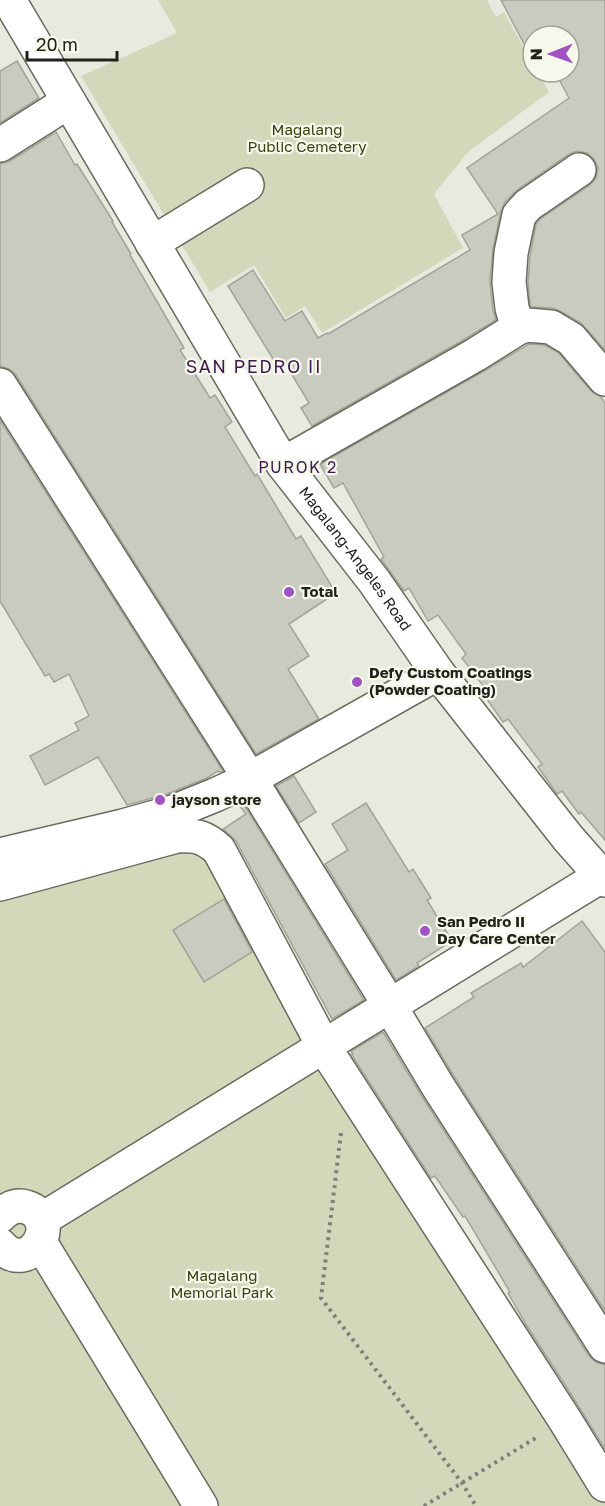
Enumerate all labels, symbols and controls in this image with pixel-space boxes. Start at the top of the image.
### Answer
scale bar [27,24,117,62]
north arrow [521,24,581,84]
text: 20 m [36,33,78,55]
text: N [526,48,546,61]
park label: Magalang Public Cemetery [247,120,367,155]
district label: SAN PEDRO II [186,355,322,377]
district label: PUROK 2 [258,457,338,477]
street label: Magalang-Angeles Road [296,483,416,634]
place label: Total [301,582,338,600]
marker: Total [282,585,296,599]
place label: Defy Custom Coatings (Powder Coating) [369,663,532,698]
marker: Defy Custom Coatings (Powder Coating) [350,675,364,689]
place label: jayson store [171,790,262,808]
marker: jayson store [153,793,167,807]
place label: San Pedro II Day Care Center [437,912,556,947]
marker: San Pedro II Day Care Center [418,924,432,938]
park label: Magalang Memorial Park [170,1266,274,1301]

